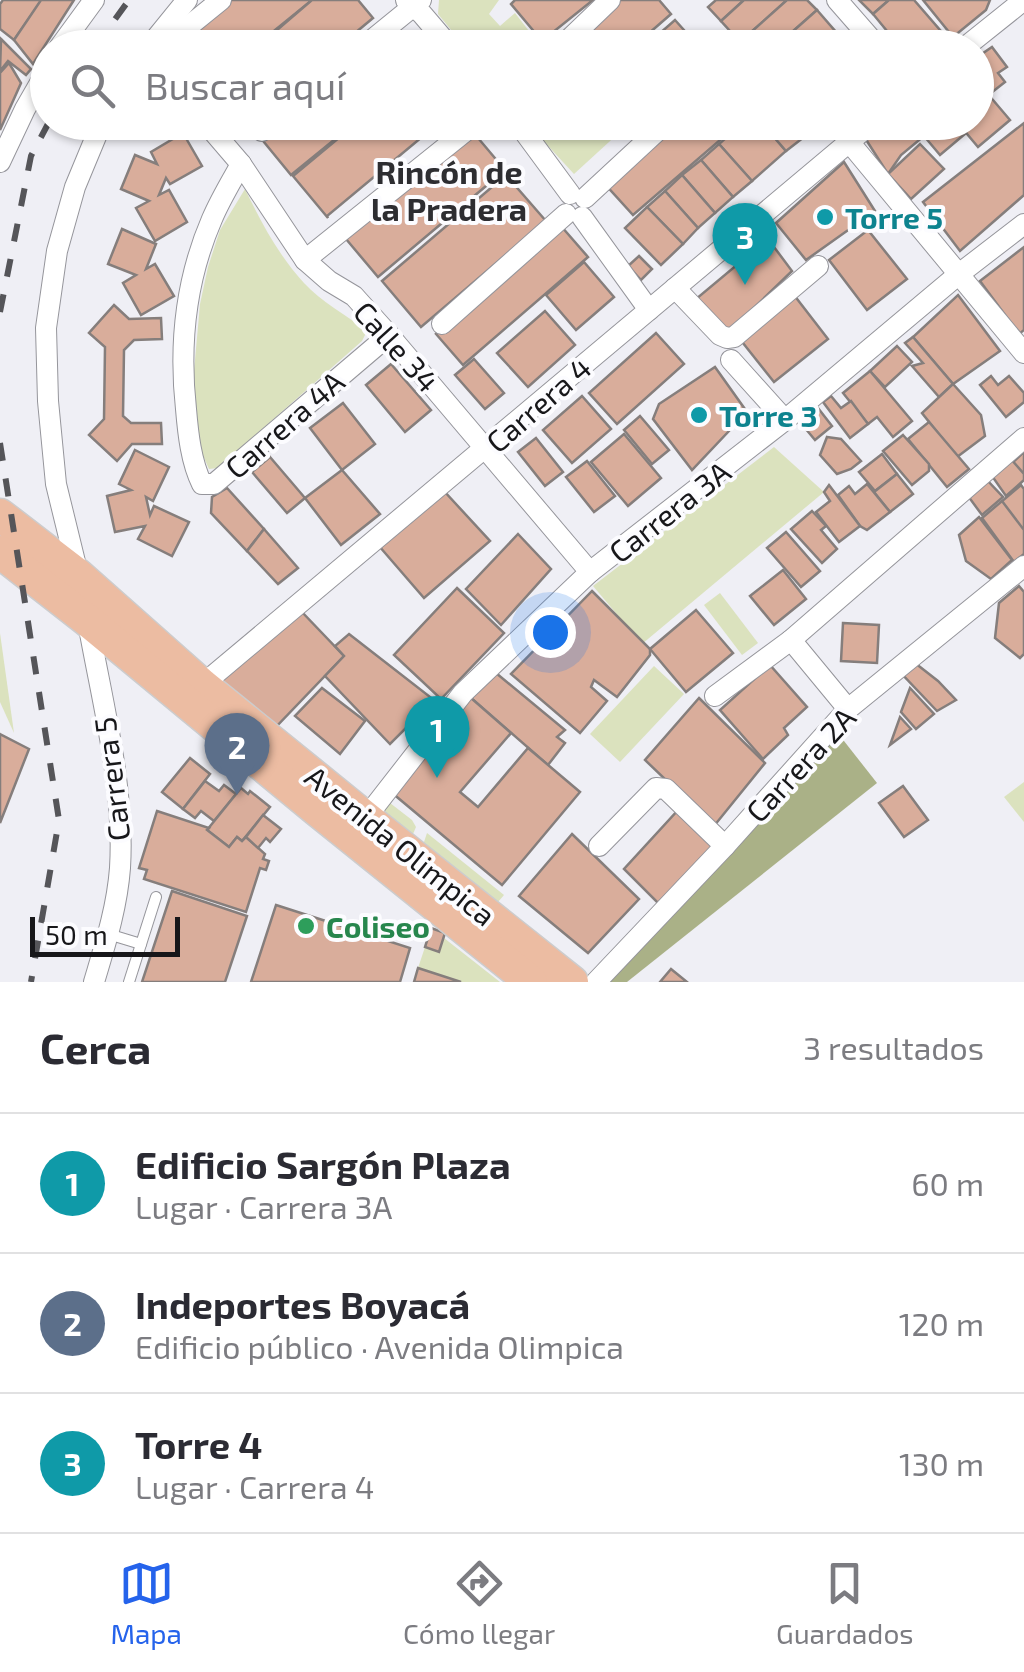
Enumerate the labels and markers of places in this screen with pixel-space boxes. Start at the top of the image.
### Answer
place label: Torre 5 [845,199,943,235]
pin: 3 [712,202,778,285]
marker: Torre 5 [814,206,836,228]
place label: Torre 3 [719,397,818,433]
marker: Torre 3 [688,404,710,426]
pin: 1 [404,696,470,778]
pin: 2 [204,712,270,795]
place label: Coliseo [326,908,430,944]
marker: Coliseo [295,915,317,937]

